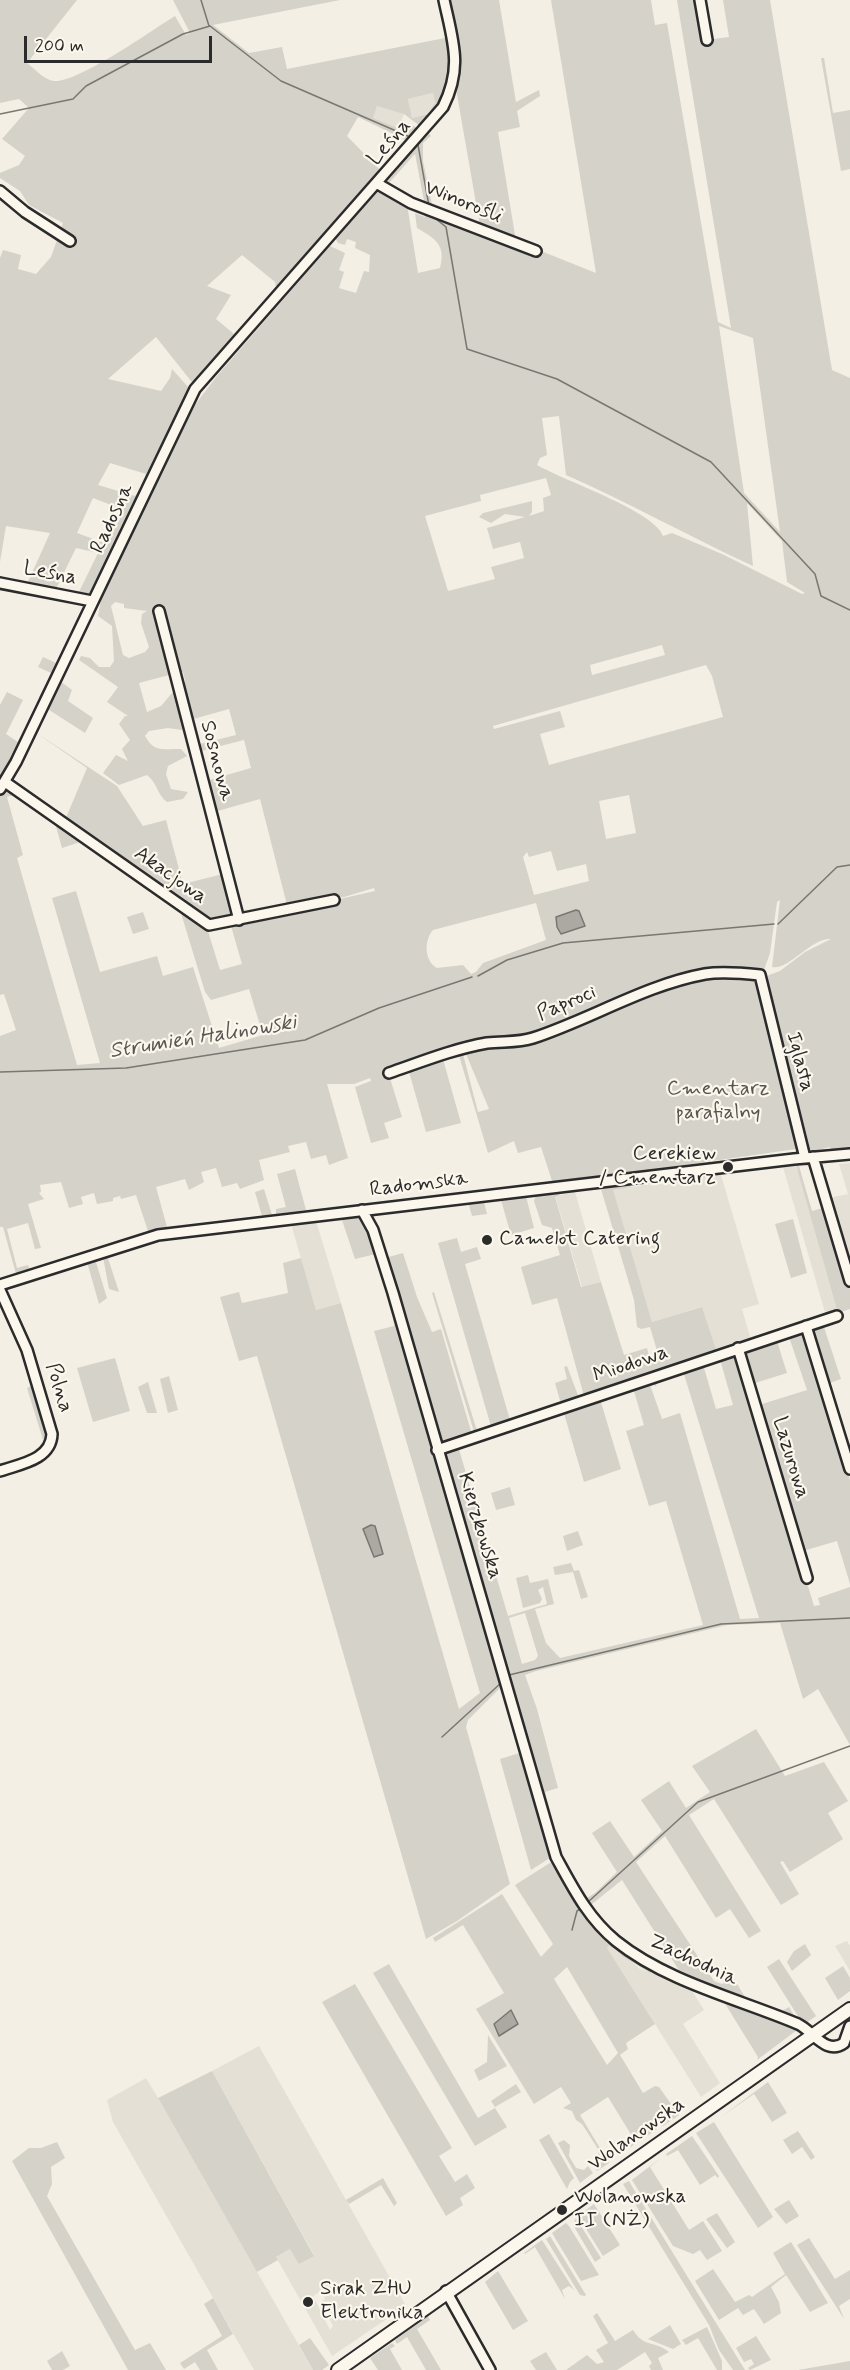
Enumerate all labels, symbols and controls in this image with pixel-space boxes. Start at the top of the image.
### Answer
scale bar [27,24,214,62]
text: 200 m [35,34,84,58]
street label: Leśna [363,114,417,172]
street label: Winorośli [420,176,506,230]
street label: Radosna [86,480,140,558]
street label: Leśna [21,556,79,592]
street label: Sosnowa [193,718,239,804]
street label: Akacjowa [129,842,211,910]
street label: Paproci [534,980,600,1028]
water label: Strumień Halinowski [108,1010,298,1066]
street label: Iglasta [779,1030,819,1094]
park label: Cmentarz parafialny [667,1077,769,1127]
place label: Cerekiew / Cmentarz [598,1142,716,1192]
marker: Cerekiew / Cmentarz [721,1160,735,1174]
street label: Radomska [369,1166,469,1204]
place label: Camelot Catering [499,1227,660,1253]
marker: Camelot Catering [480,1233,494,1247]
street label: Miodowa [590,1340,672,1390]
street label: Polna [39,1360,77,1416]
street label: Lazurowa [766,1414,814,1502]
street label: Kierzkowska [451,1470,507,1582]
street label: Zachodnia [645,1929,741,1993]
street label: Wolanowska [584,2092,690,2178]
place label: Wolanowska II (NŻ) [574,2185,686,2235]
marker: Wolanowska II (NŻ) [555,2203,569,2217]
place label: Sirak ZHU Elektronika [320,2277,424,2327]
marker: Sirak ZHU Elektronika [301,2295,315,2309]

